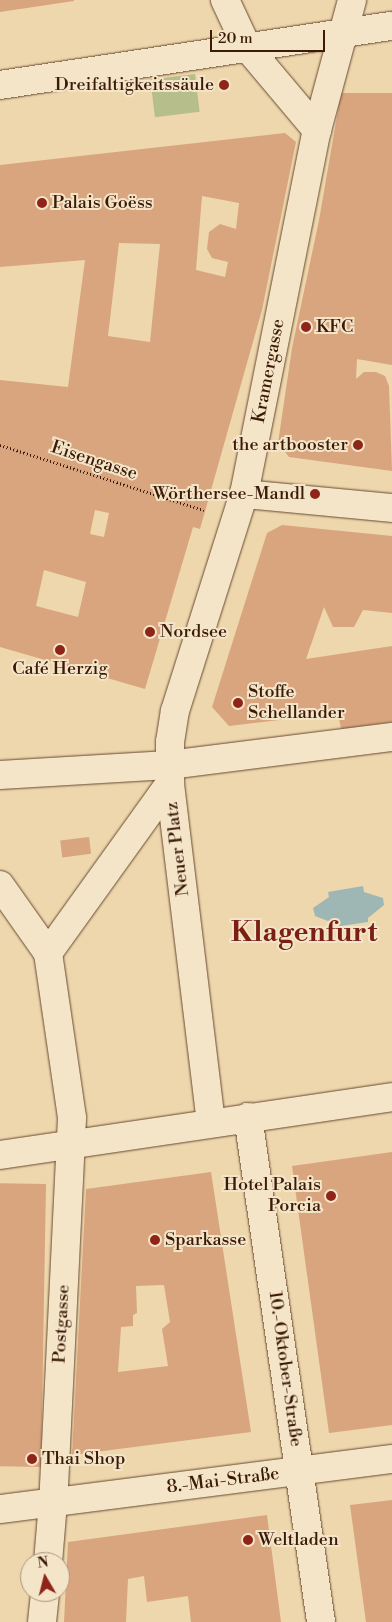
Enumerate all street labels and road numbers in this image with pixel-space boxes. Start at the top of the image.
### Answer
street label: Kramergasse [248,317,290,425]
street label: Eisengasse [48,437,140,485]
street label: Neuer Platz [162,801,194,897]
street label: Postgasse [49,1284,75,1364]
street label: 10.-Oktober-Straße [263,1290,307,1448]
street label: 8.-Mai-Straße [165,1463,281,1499]

